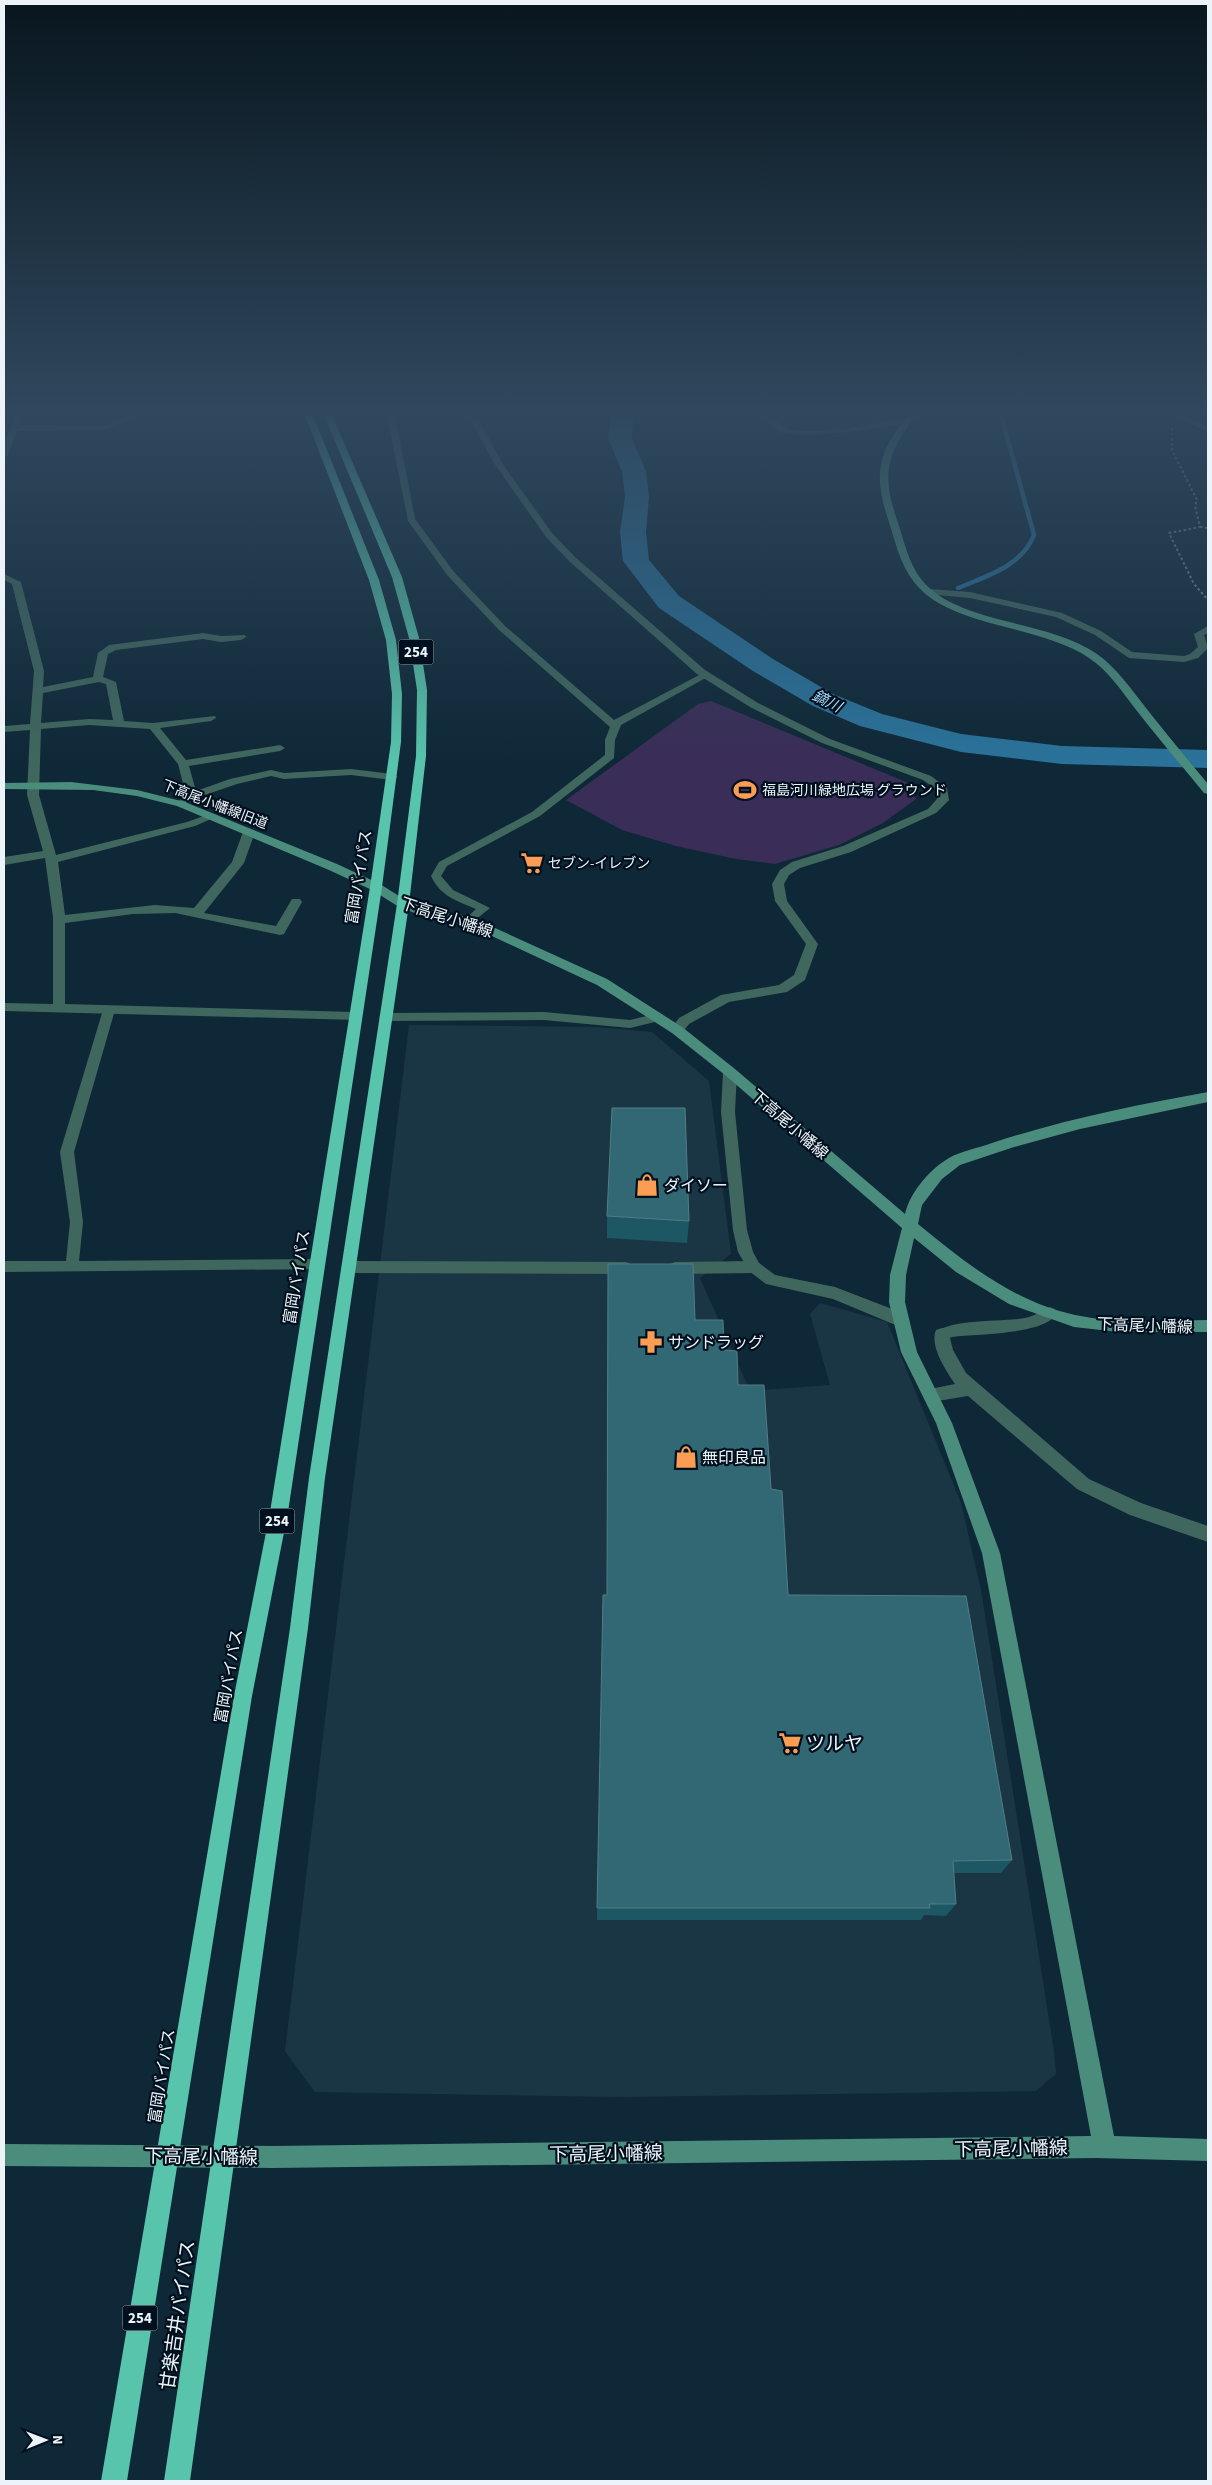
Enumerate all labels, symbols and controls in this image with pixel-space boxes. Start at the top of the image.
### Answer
road number: 254 [398,640,434,664]
water label: 鏑川 [809,685,847,719]
street label: 下高尾小幡線旧道 [159,776,271,834]
sports icon: 福島河川緑地広場 グラウンド [732,777,758,803]
place label: 福島河川緑地広場 グラウンド [762,781,947,801]
street label: 富岡バイパス [341,828,377,926]
supermarket icon: セブン-イレブン [519,850,545,876]
place label: セブン-イレブン [548,854,650,874]
street label: 下高尾小幡線 [398,893,496,943]
street label: 下高尾小幡線 [746,1085,833,1165]
shop icon: ダイソー [634,1172,660,1198]
place label: ダイソー [664,1175,728,1197]
street label: 富岡バイパス [279,1228,315,1326]
street label: 下高尾小幡線 [1097,1313,1193,1339]
pharmacy icon: サンドラッグ [638,1329,664,1355]
place label: サンドラッグ [668,1332,764,1354]
shop icon: 無印良品 [673,1444,699,1470]
place label: 無印良品 [702,1447,766,1469]
road number: 254 [260,1508,294,1534]
street label: 富岡バイパス [210,1627,248,1725]
supermarket icon: ツルヤ [777,1730,803,1756]
place label: ツルヤ [806,1731,863,1758]
street label: 富岡バイパス [144,2027,180,2125]
street label: 下高尾小幡線 [954,2135,1068,2164]
street label: 下高尾小幡線 [549,2140,663,2169]
street label: 下高尾小幡線 [144,2143,258,2172]
street label: 甘楽吉井バイパス [155,2238,202,2392]
road number: 254 [122,2306,158,2330]
north arrow [20,2415,70,2465]
text: N [47,2435,67,2445]

